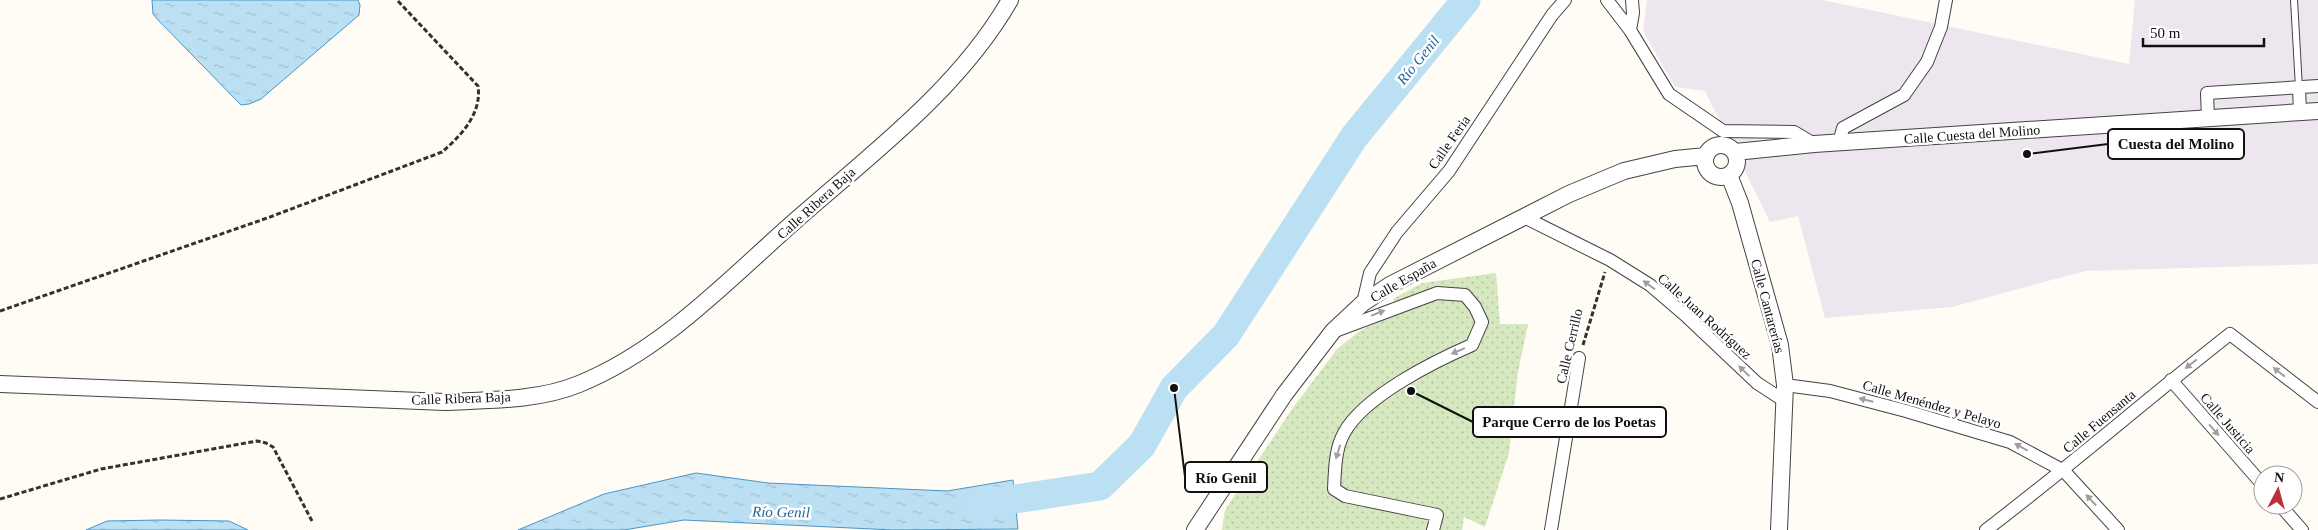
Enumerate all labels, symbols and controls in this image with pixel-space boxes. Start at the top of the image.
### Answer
scale bar [2143,15,2264,47]
text: 50 m [2150,25,2181,41]
water label: Río Genil [1393,32,1442,88]
street label: Calle Feria [1426,112,1474,172]
street label: Calle Cuesta del Molino [1903,122,2041,147]
callout: Cuesta del Molino [2108,129,2244,159]
text: Cuesta del Molino [2118,136,2234,152]
street label: Calle Ribera Baja [774,164,859,242]
street label: Calle España [1368,255,1439,305]
street label: Calle Cantarerías [1748,257,1787,355]
street label: Calle Juan Rodríguez [1655,270,1754,362]
one-way arrow [1643,280,1656,291]
street label: Calle Cerrillo [1554,307,1585,385]
one-way arrow [1371,309,1386,317]
one-way arrow [1450,347,1465,355]
one-way arrow [2185,358,2198,369]
one-way arrow [1738,365,1750,377]
one-way arrow [2272,367,2286,377]
street label: Calle Menéndez y Pelayo [1861,378,2003,431]
street label: Calle Fuensanta [2060,386,2139,456]
street label: Calle Ribera Baja [411,389,512,408]
street label: Calle Justicia [2197,390,2258,457]
one-way arrow [1858,396,1873,404]
callout: Parque Cerro de los Poetas [1473,407,1666,437]
text: Parque Cerro de los Poetas [1482,414,1656,430]
one-way arrow [2209,423,2220,436]
one-way arrow [2014,443,2028,452]
one-way arrow [1333,445,1341,460]
callout: Río Genil [1185,462,1267,492]
north arrow [2253,465,2303,515]
text: Río Genil [1195,470,1257,486]
text: N [2273,470,2285,486]
one-way arrow [2085,495,2097,507]
water label: Río Genil [751,503,810,521]

